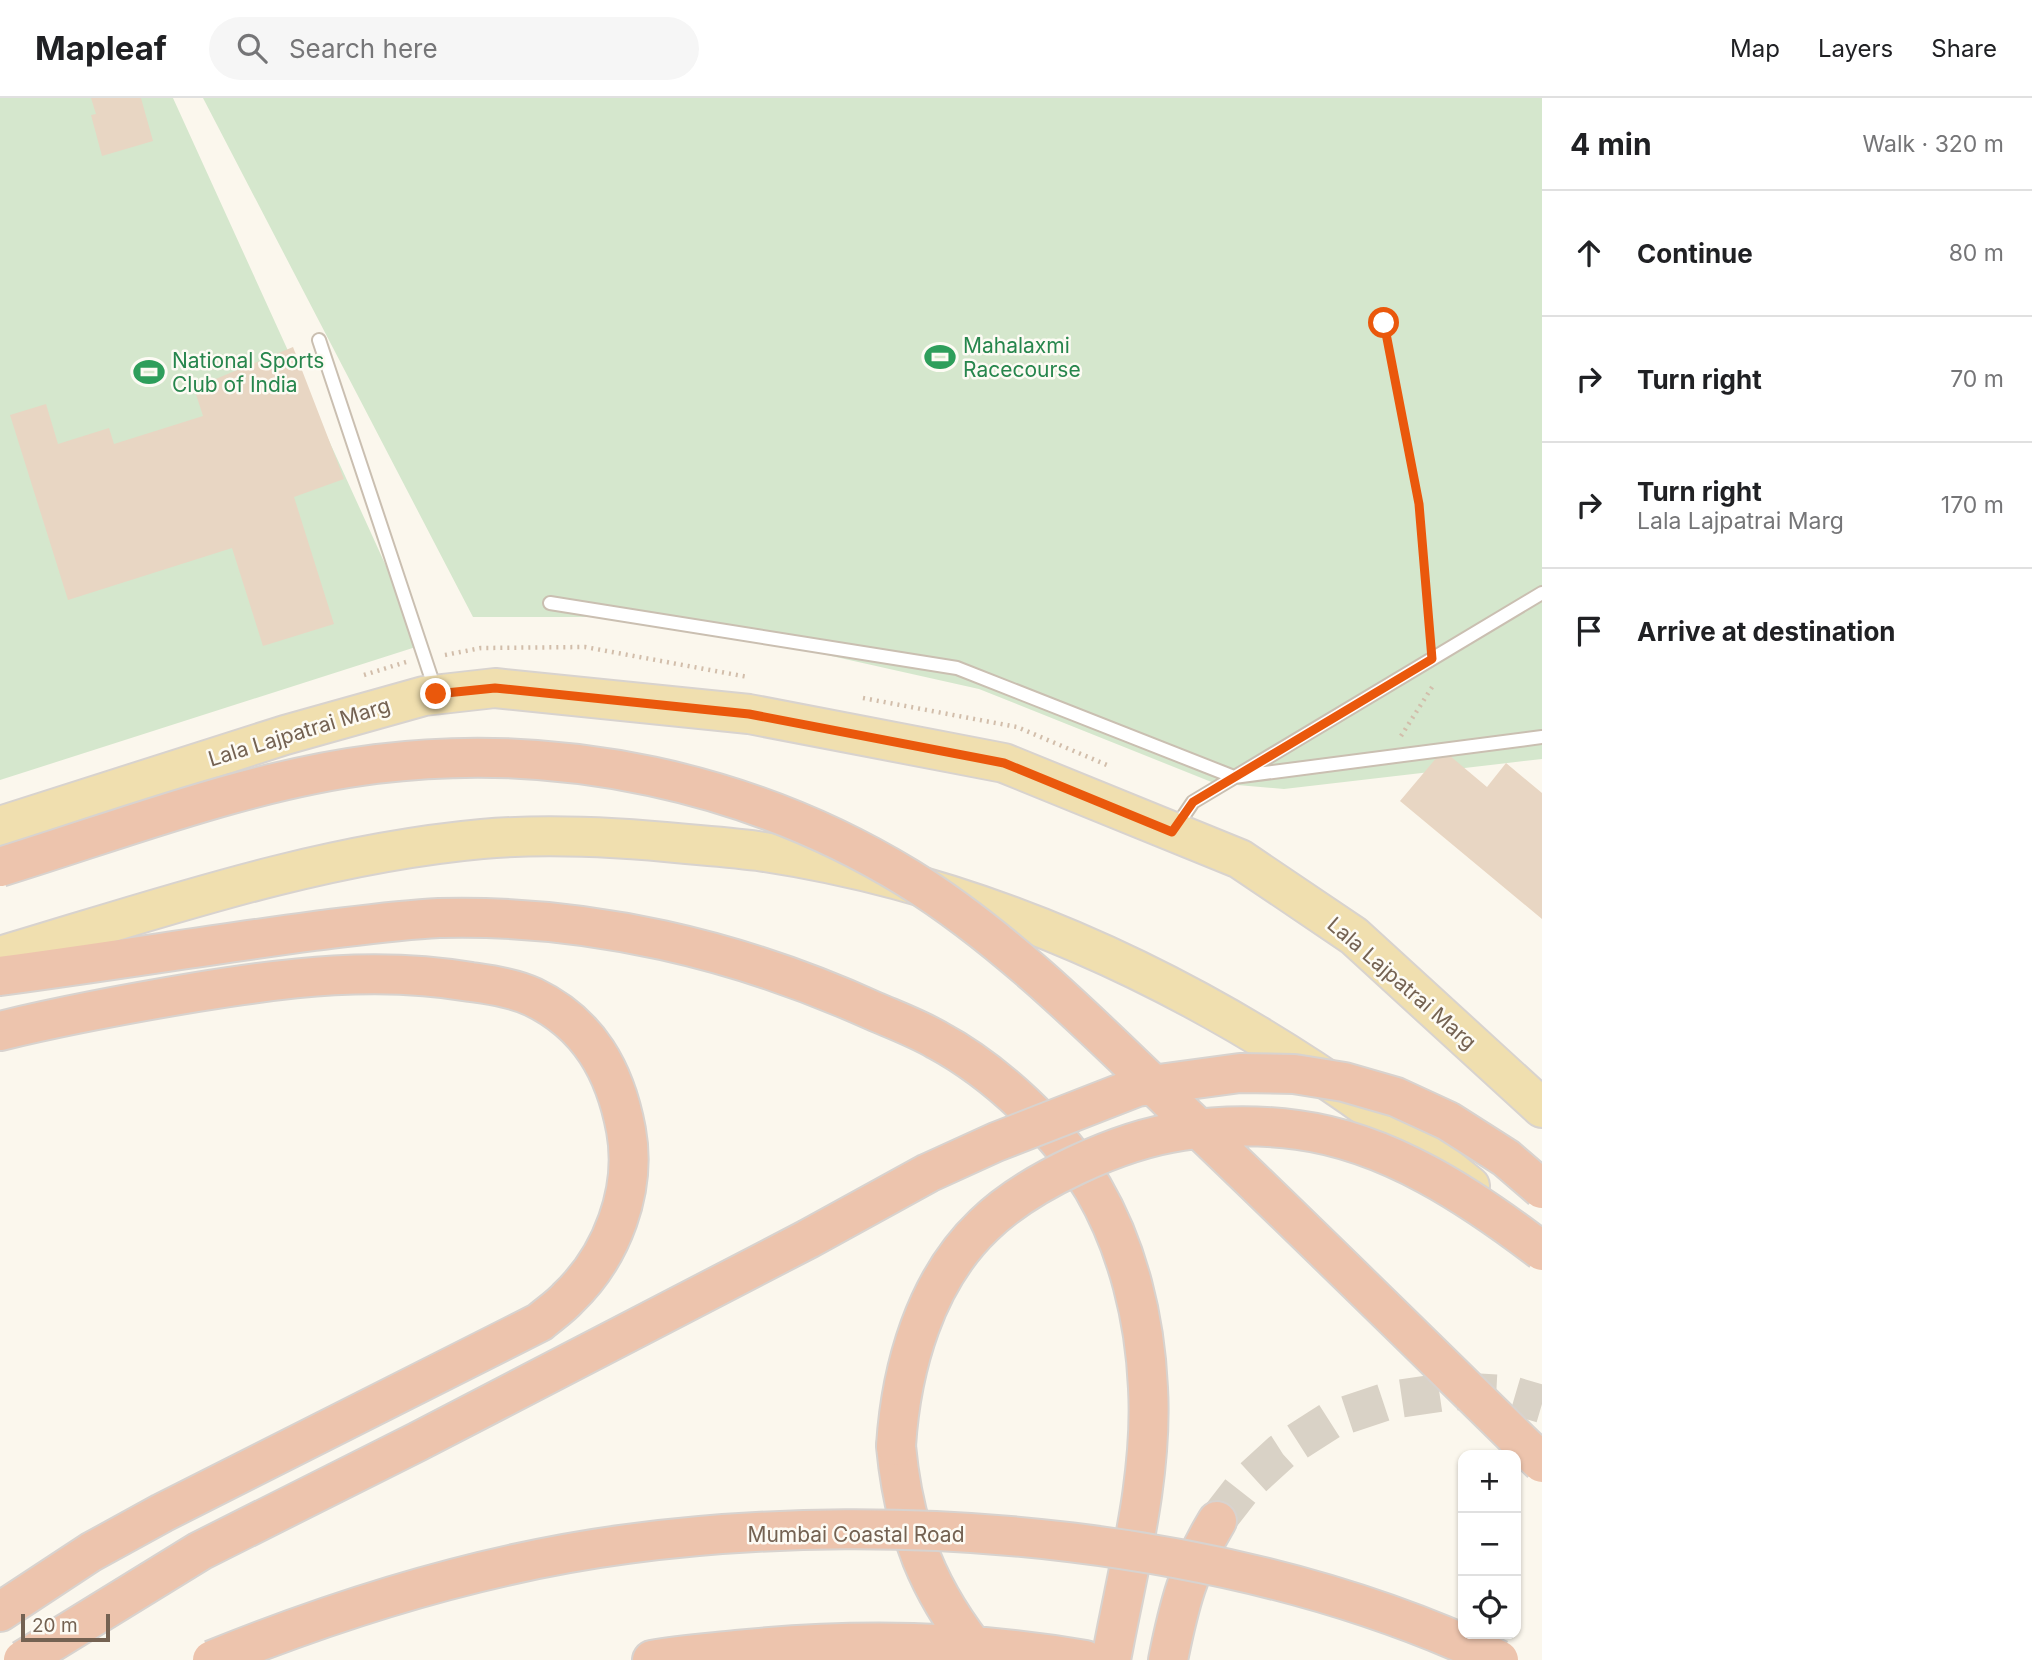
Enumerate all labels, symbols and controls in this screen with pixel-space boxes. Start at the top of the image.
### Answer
search box [209,17,699,80]
text: Mapleaf [35,28,167,68]
icon: search [233,29,271,67]
text: Search here [289,33,438,64]
text: Map [1730,34,1780,63]
text: Layers [1818,34,1893,63]
text: Share [1931,34,1997,63]
text: 4 min [1570,126,1652,162]
text: Walk · 320 m [1862,130,2004,158]
icon: ahead [1570,234,1608,272]
text: Continue [1637,238,1753,269]
text: 80 m [1949,239,2004,267]
route start [1368,307,1399,338]
place label: Mahalaxmi Racecourse [963,333,1081,382]
sports icon: Mahalaxmi Racecourse [923,340,957,374]
place label: National Sports Club of India [172,348,324,397]
sports icon: National Sports Club of India [132,355,166,389]
icon: right [1570,360,1608,398]
text: Turn right [1637,364,1762,395]
text: 70 m [1950,365,2004,393]
text: Turn right [1637,476,1762,507]
icon: right [1570,486,1608,524]
text: 170 m [1941,491,2004,519]
text: Lala Lajpatrai Marg [1637,507,1844,535]
icon: arrive [1570,612,1608,650]
text: Arrive at destination [1637,616,1896,647]
route end [420,678,451,709]
street label: Lala Lajpatrai Marg [205,692,393,772]
street label: Lala Lajpatrai Marg [1323,912,1481,1054]
map controls [1458,1450,1521,1639]
button: + [1458,1450,1521,1513]
button: − [1458,1513,1521,1576]
street label: Mumbai Coastal Road [747,1522,965,1547]
button: locate [1458,1576,1521,1639]
scale bar [21,1611,110,1643]
text: 20 m [32,1614,78,1637]

